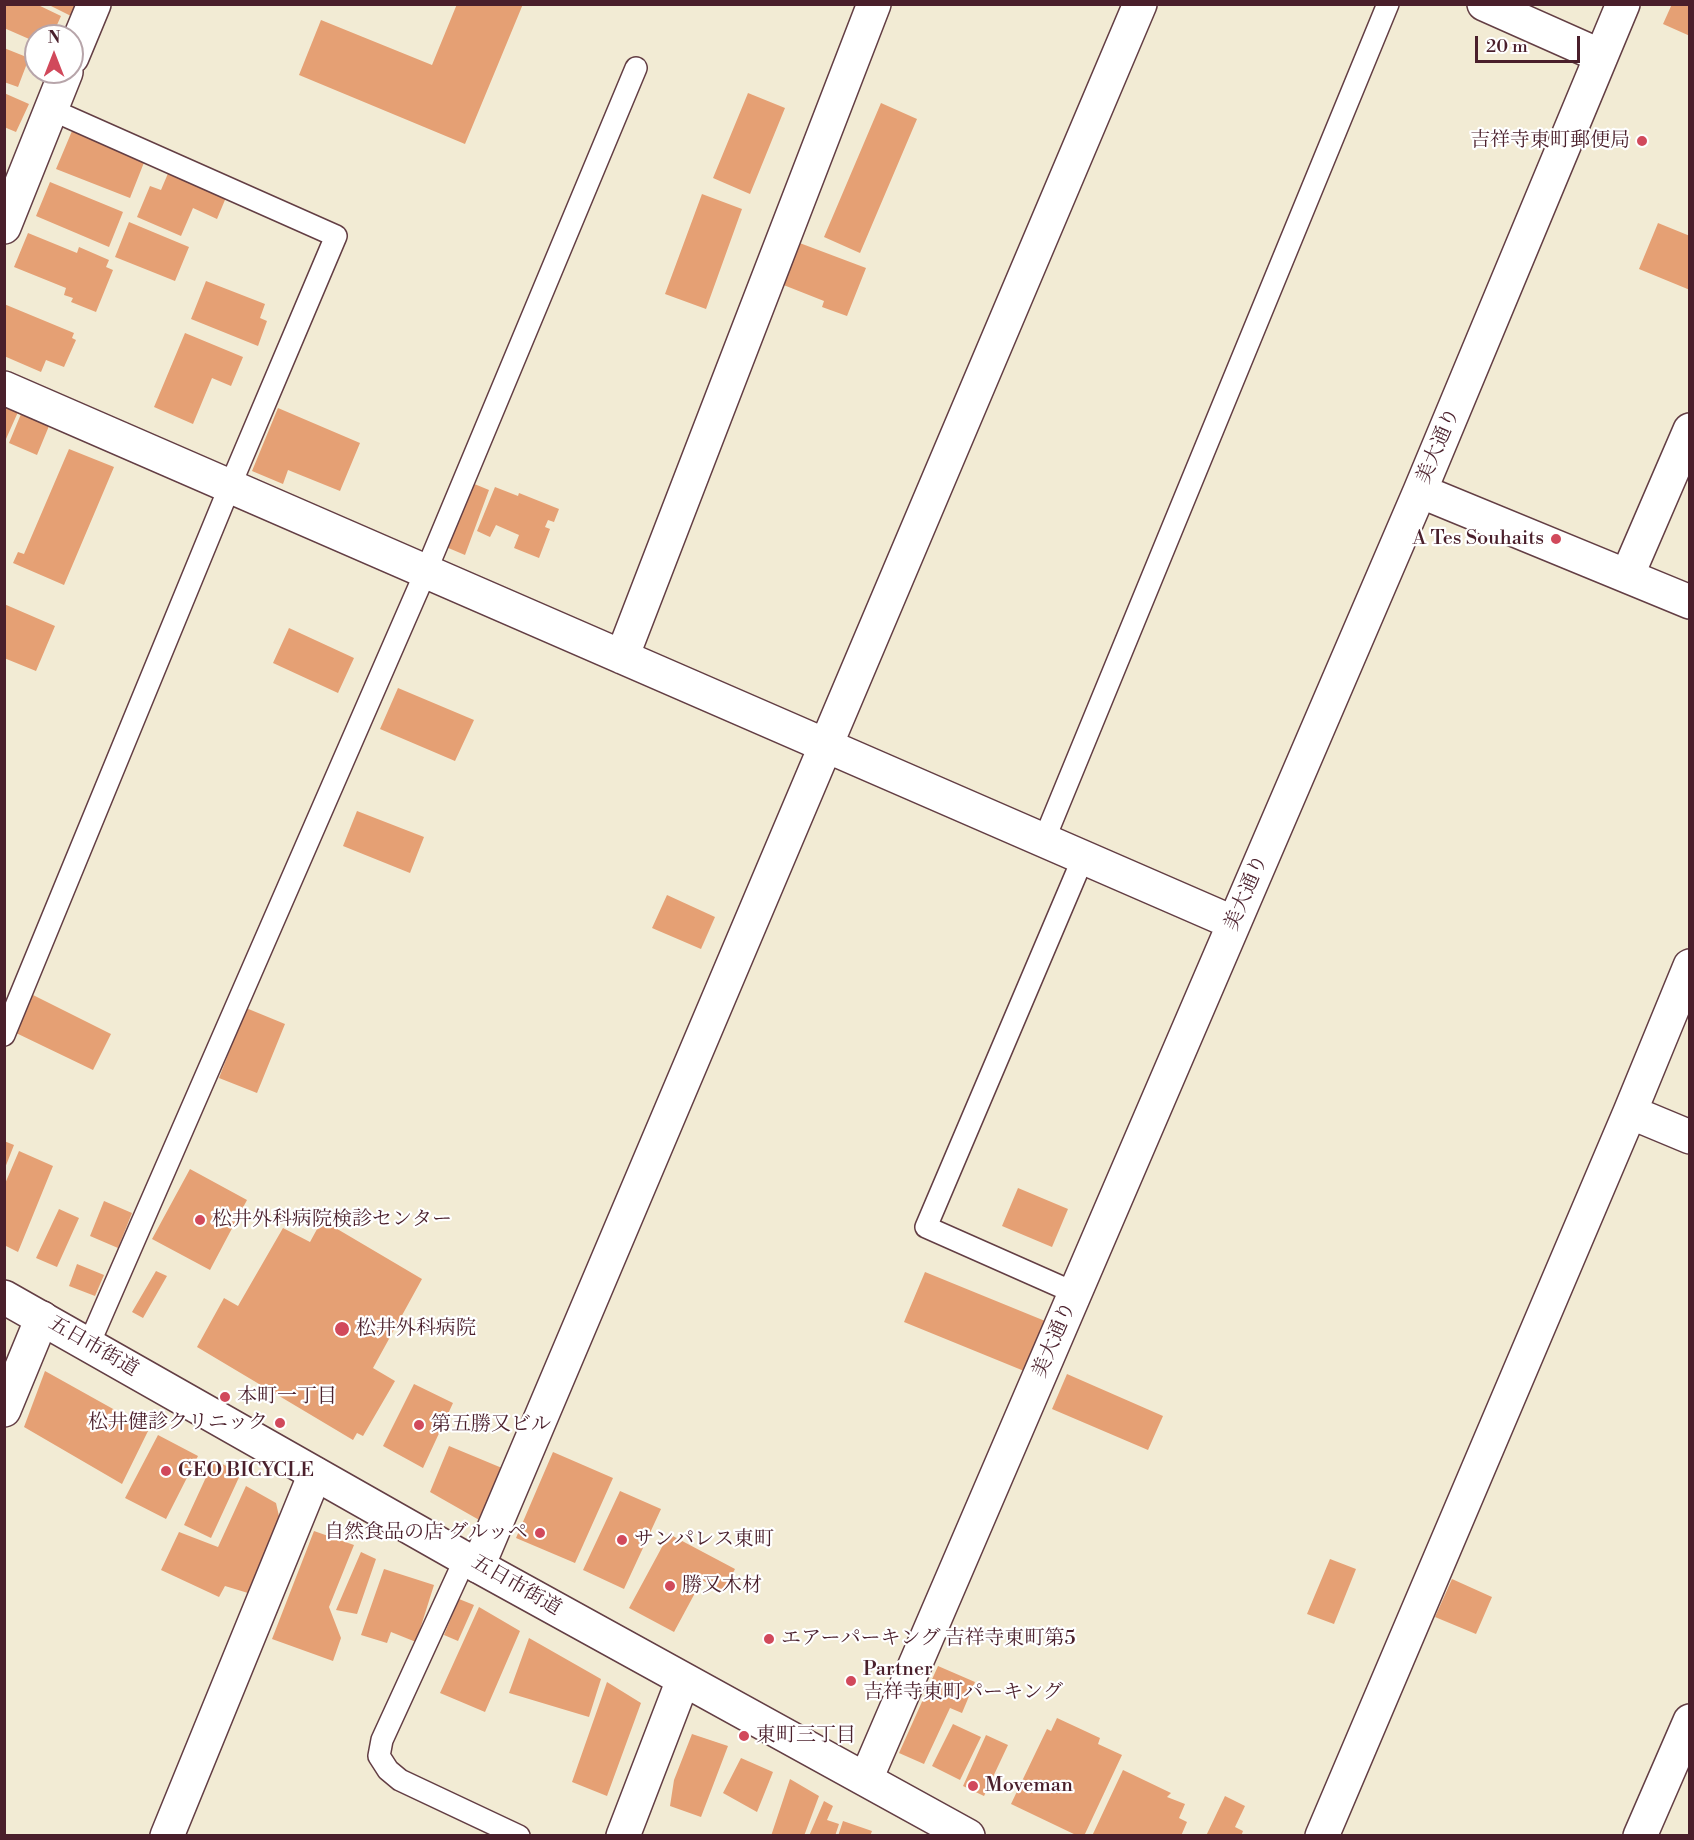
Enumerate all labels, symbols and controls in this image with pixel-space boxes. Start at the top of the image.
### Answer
north arrow [24,24,84,84]
scale bar [1478,24,1583,62]
text: N [48,28,60,48]
text: 20 m [1486,35,1528,58]
place label: 吉祥寺東町郵便局 [1470,129,1630,153]
marker: 吉祥寺東町郵便局 [1635,134,1649,148]
street label: 美大通り [1412,404,1466,488]
place label: A Tes Souhaits [1413,527,1544,551]
marker: A Tes Souhaits [1549,532,1563,546]
street label: 美大通り [1220,851,1274,935]
place label: 松井外科病院検診センター [212,1208,452,1232]
marker: 松井外科病院検診センター [193,1213,207,1227]
street label: 美大通り [1028,1298,1082,1382]
street label: 五日市街道 [44,1312,142,1382]
place label: 松井外科病院 [356,1317,476,1341]
marker: 松井外科病院 [333,1320,351,1338]
place label: 本町一丁目 [237,1385,337,1409]
marker: 本町一丁目 [218,1390,232,1404]
place label: 松井健診クリニック [88,1411,268,1435]
place label: 第五勝又ビル [431,1413,551,1437]
marker: 松井健診クリニック [273,1416,287,1430]
marker: 第五勝又ビル [412,1418,426,1432]
place label: GEO BICYCLE [178,1459,314,1483]
marker: GEO BICYCLE [159,1464,173,1478]
place label: 自然食品の店 グルッペ [324,1521,528,1545]
marker: 自然食品の店 グルッペ [533,1526,547,1540]
place label: サンパレス東町 [634,1528,774,1552]
marker: サンパレス東町 [615,1533,629,1547]
street label: 五日市街道 [467,1551,565,1621]
place label: 勝又木材 [682,1574,762,1598]
marker: 勝又木材 [663,1579,677,1593]
place label: エアーパーキング 吉祥寺東町第5 [781,1627,1076,1651]
marker: エアーパーキング 吉祥寺東町第5 [762,1632,776,1646]
place label: Partner 吉祥寺東町パーキング [863,1658,1063,1705]
marker: Partner 吉祥寺東町パーキング [844,1674,858,1688]
place label: 東町三丁目 [756,1724,856,1748]
marker: 東町三丁目 [737,1729,751,1743]
place label: Moveman [985,1774,1073,1798]
marker: Moveman [966,1779,980,1793]

